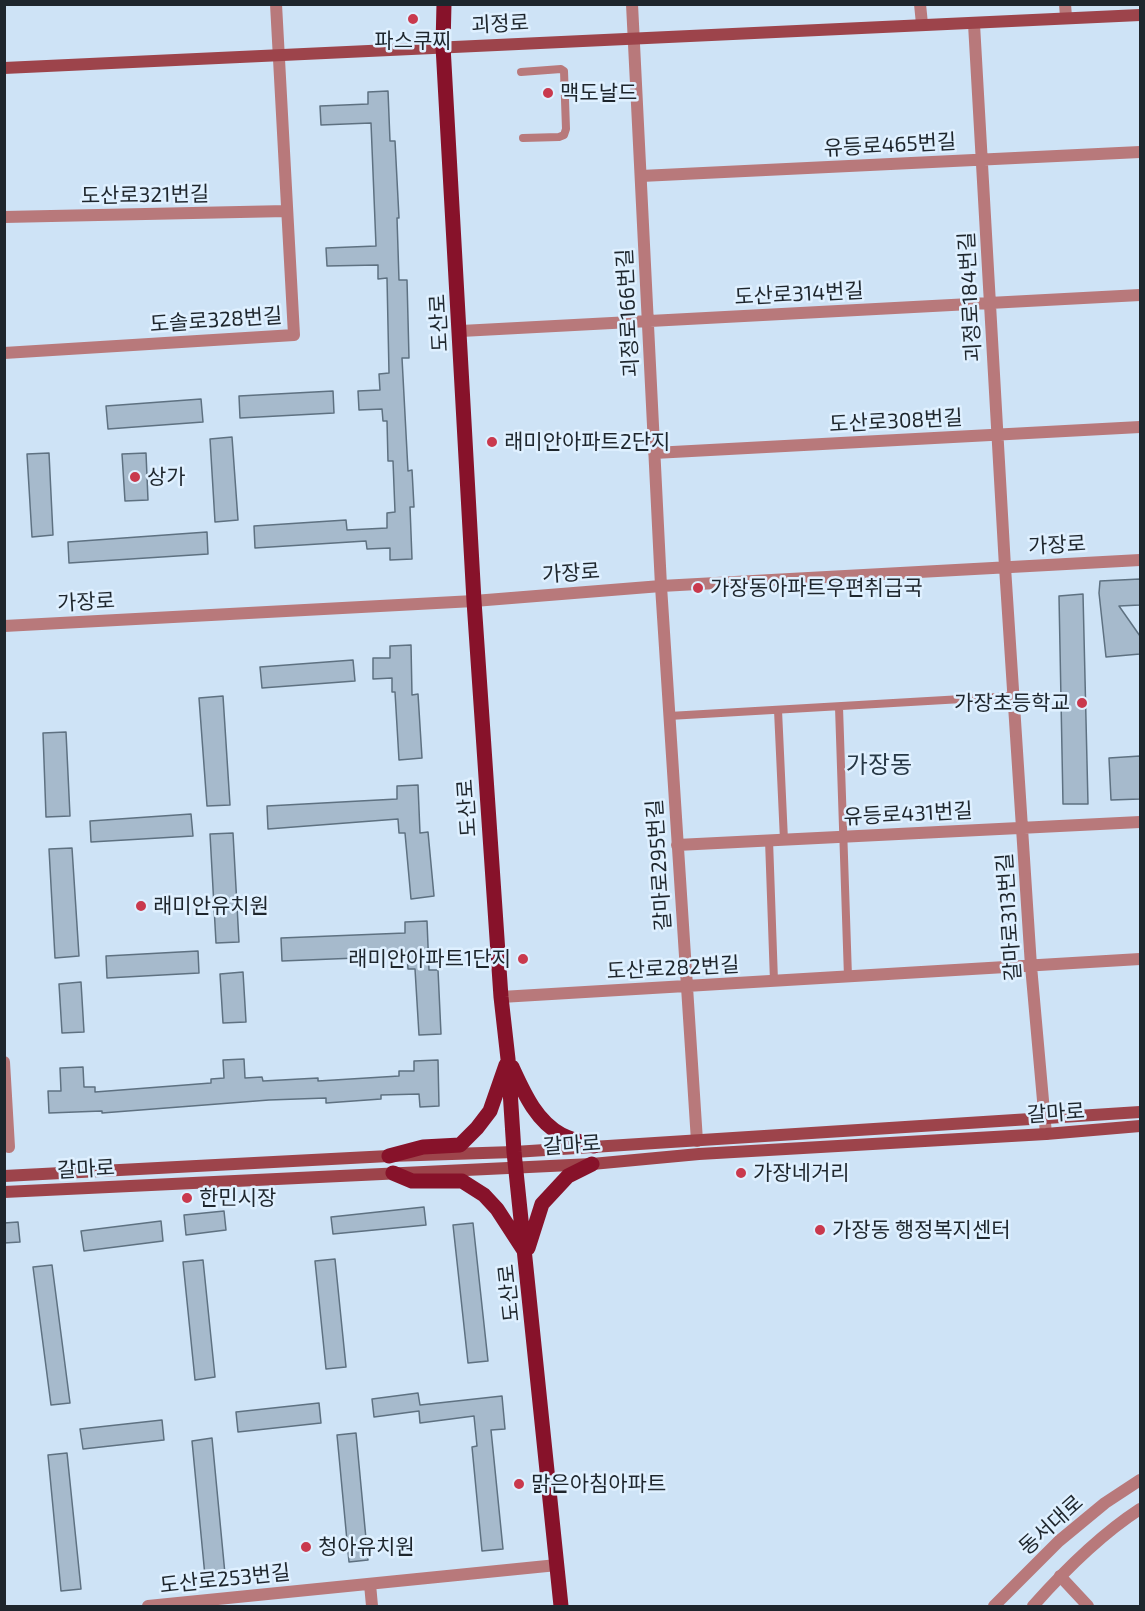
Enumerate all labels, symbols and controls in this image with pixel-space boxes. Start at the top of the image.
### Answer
street label: 괴정로 [470,10,530,38]
marker: 파스쿠찌 [406,12,420,26]
place label: 파스쿠찌 [374,28,452,54]
place label: 맥도날드 [560,80,637,106]
marker: 맥도날드 [541,86,555,100]
street label: 유등로465번길 [823,129,957,161]
street label: 도산로321번길 [81,181,209,209]
street label: 괴정로184번길 [954,231,986,363]
street label: 괴정로166번길 [612,248,644,378]
street label: 도산로314번길 [734,278,864,310]
street label: 도산로 [425,293,453,353]
street label: 도솔로328번길 [149,303,283,337]
street label: 도산로308번길 [829,405,963,437]
place label: 래미안아파트2단지 [504,429,670,455]
marker: 래미안아파트2단지 [485,435,499,449]
place label: 상가 [147,464,186,490]
marker: 상가 [128,470,142,484]
street label: 가장로 [1027,531,1087,559]
street label: 가장로 [541,558,601,588]
place label: 가장동아파트우편취급국 [710,575,923,601]
marker: 가장동아파트우편취급국 [691,581,705,595]
street label: 가장로 [56,588,116,616]
place label: 가장초등학교 [954,690,1070,716]
marker: 가장초등학교 [1075,696,1089,710]
district label: 가장동 [846,751,912,779]
street label: 도산로 [452,778,482,838]
street label: 갈마로295번길 [642,798,676,932]
street label: 유등로431번길 [843,798,973,830]
street label: 갈마로313번길 [992,852,1026,982]
place label: 래미안유치원 [153,893,269,919]
marker: 래미안유치원 [134,899,148,913]
place label: 래미안아파트1단지 [348,946,511,972]
marker: 래미안아파트1단지 [516,952,530,966]
street label: 도산로282번길 [606,952,740,984]
street label: 갈마로 [1026,1098,1086,1128]
street label: 갈마로 [542,1130,602,1160]
street label: 갈마로 [56,1155,116,1183]
place label: 가장네거리 [753,1160,850,1186]
marker: 가장네거리 [734,1166,748,1180]
place label: 한민시장 [199,1185,276,1211]
marker: 한민시장 [180,1191,194,1205]
place label: 가장동 행정복지센터 [832,1217,1011,1243]
marker: 가장동 행정복지센터 [813,1223,827,1237]
street label: 도산로 [493,1263,525,1323]
place label: 맑은아침아파트 [531,1471,666,1497]
marker: 맑은아침아파트 [512,1477,526,1491]
street label: 동서대로 [1014,1490,1088,1560]
place label: 청아유치원 [318,1534,415,1560]
marker: 청아유치원 [299,1540,313,1554]
street label: 도산로253번길 [158,1560,292,1598]

